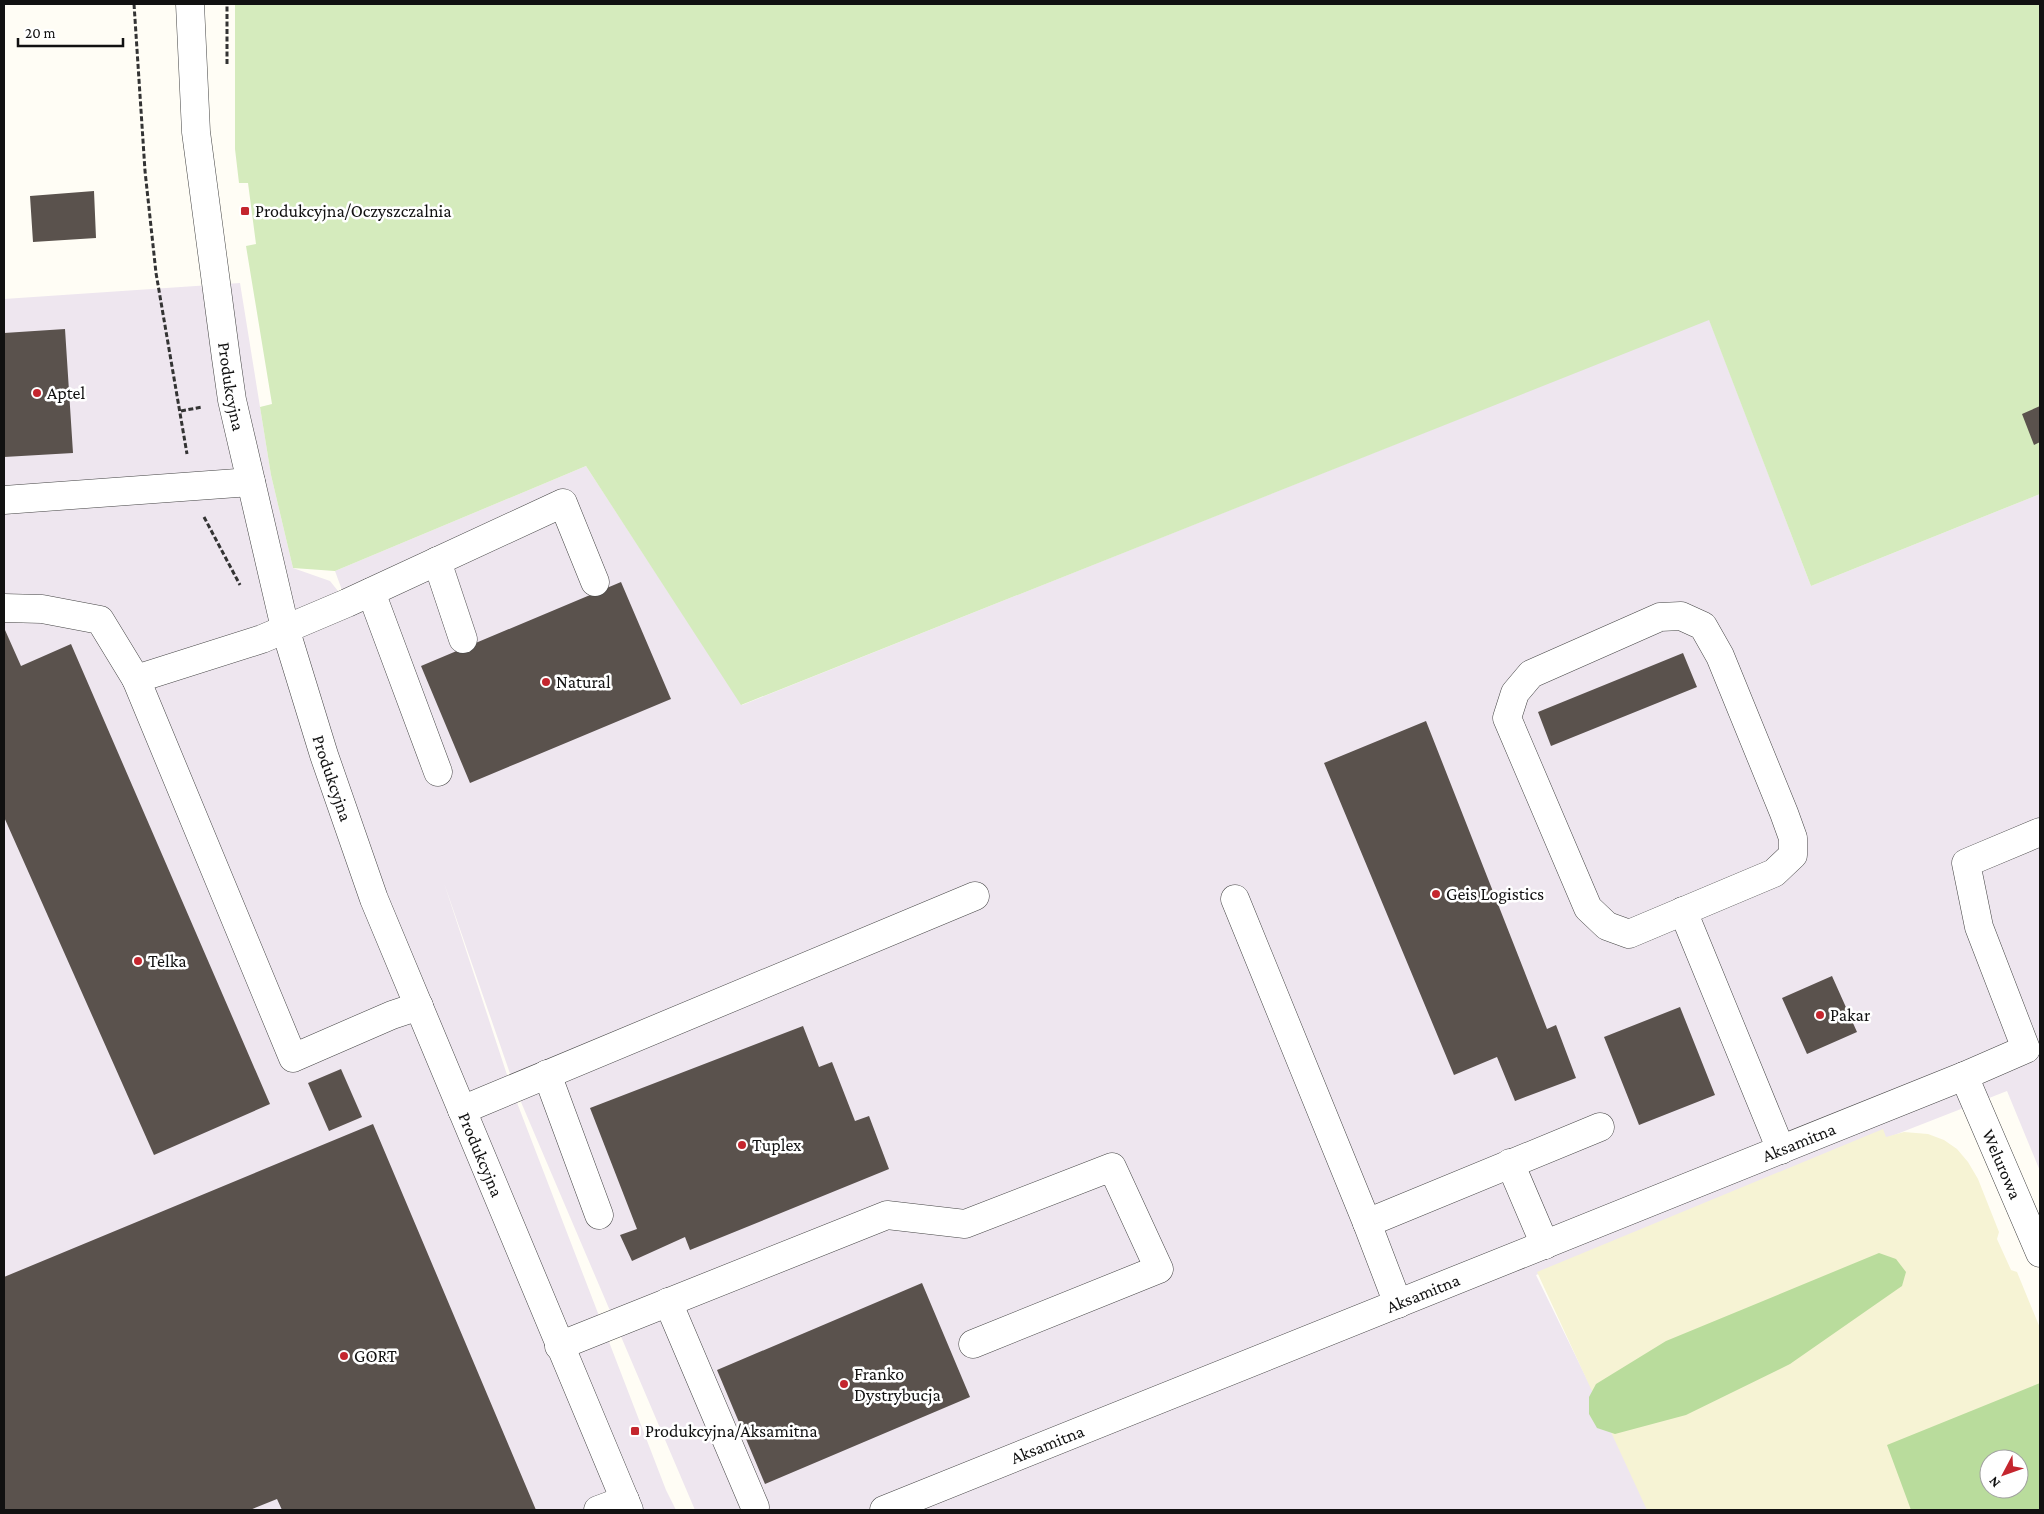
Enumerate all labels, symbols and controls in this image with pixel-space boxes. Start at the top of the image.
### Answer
scale bar [18,15,122,47]
text: 20 m [25,25,56,41]
place label: Produkcyjna/Oczyszczalnia [255,201,452,222]
marker: Produkcyjna/Oczyszczalnia [239,205,251,217]
street label: Produkcyjna [214,341,249,433]
place label: Aptel [47,383,85,403]
marker: Aptel [31,387,43,399]
place label: Natural [556,672,611,692]
marker: Natural [540,676,552,688]
street label: Produkcyjna [308,733,356,824]
place label: Geis Logistics [1446,884,1544,904]
marker: Geis Logistics [1430,888,1442,900]
place label: Telka [148,951,187,971]
marker: Telka [132,955,144,967]
place label: Pakar [1830,1005,1871,1025]
marker: Pakar [1814,1009,1826,1021]
street label: Produkcyjna [454,1109,507,1200]
street label: Aksamitna [1759,1119,1839,1166]
street label: Welurowa [1978,1126,2026,1202]
place label: Tuplex [752,1135,802,1155]
marker: Tuplex [736,1139,748,1151]
street label: Aksamitna [1383,1270,1463,1317]
place label: GORT [354,1346,397,1366]
marker: GORT [338,1350,350,1362]
place label: Franko Dystrybucja [854,1364,941,1406]
marker: Franko Dystrybucja [838,1378,850,1390]
place label: Produkcyjna/Aksamitna [645,1421,818,1442]
street label: Aksamitna [1008,1421,1087,1468]
marker: Produkcyjna/Aksamitna [629,1425,641,1437]
north arrow [1979,1449,2029,1499]
text: N [1985,1473,2003,1491]

